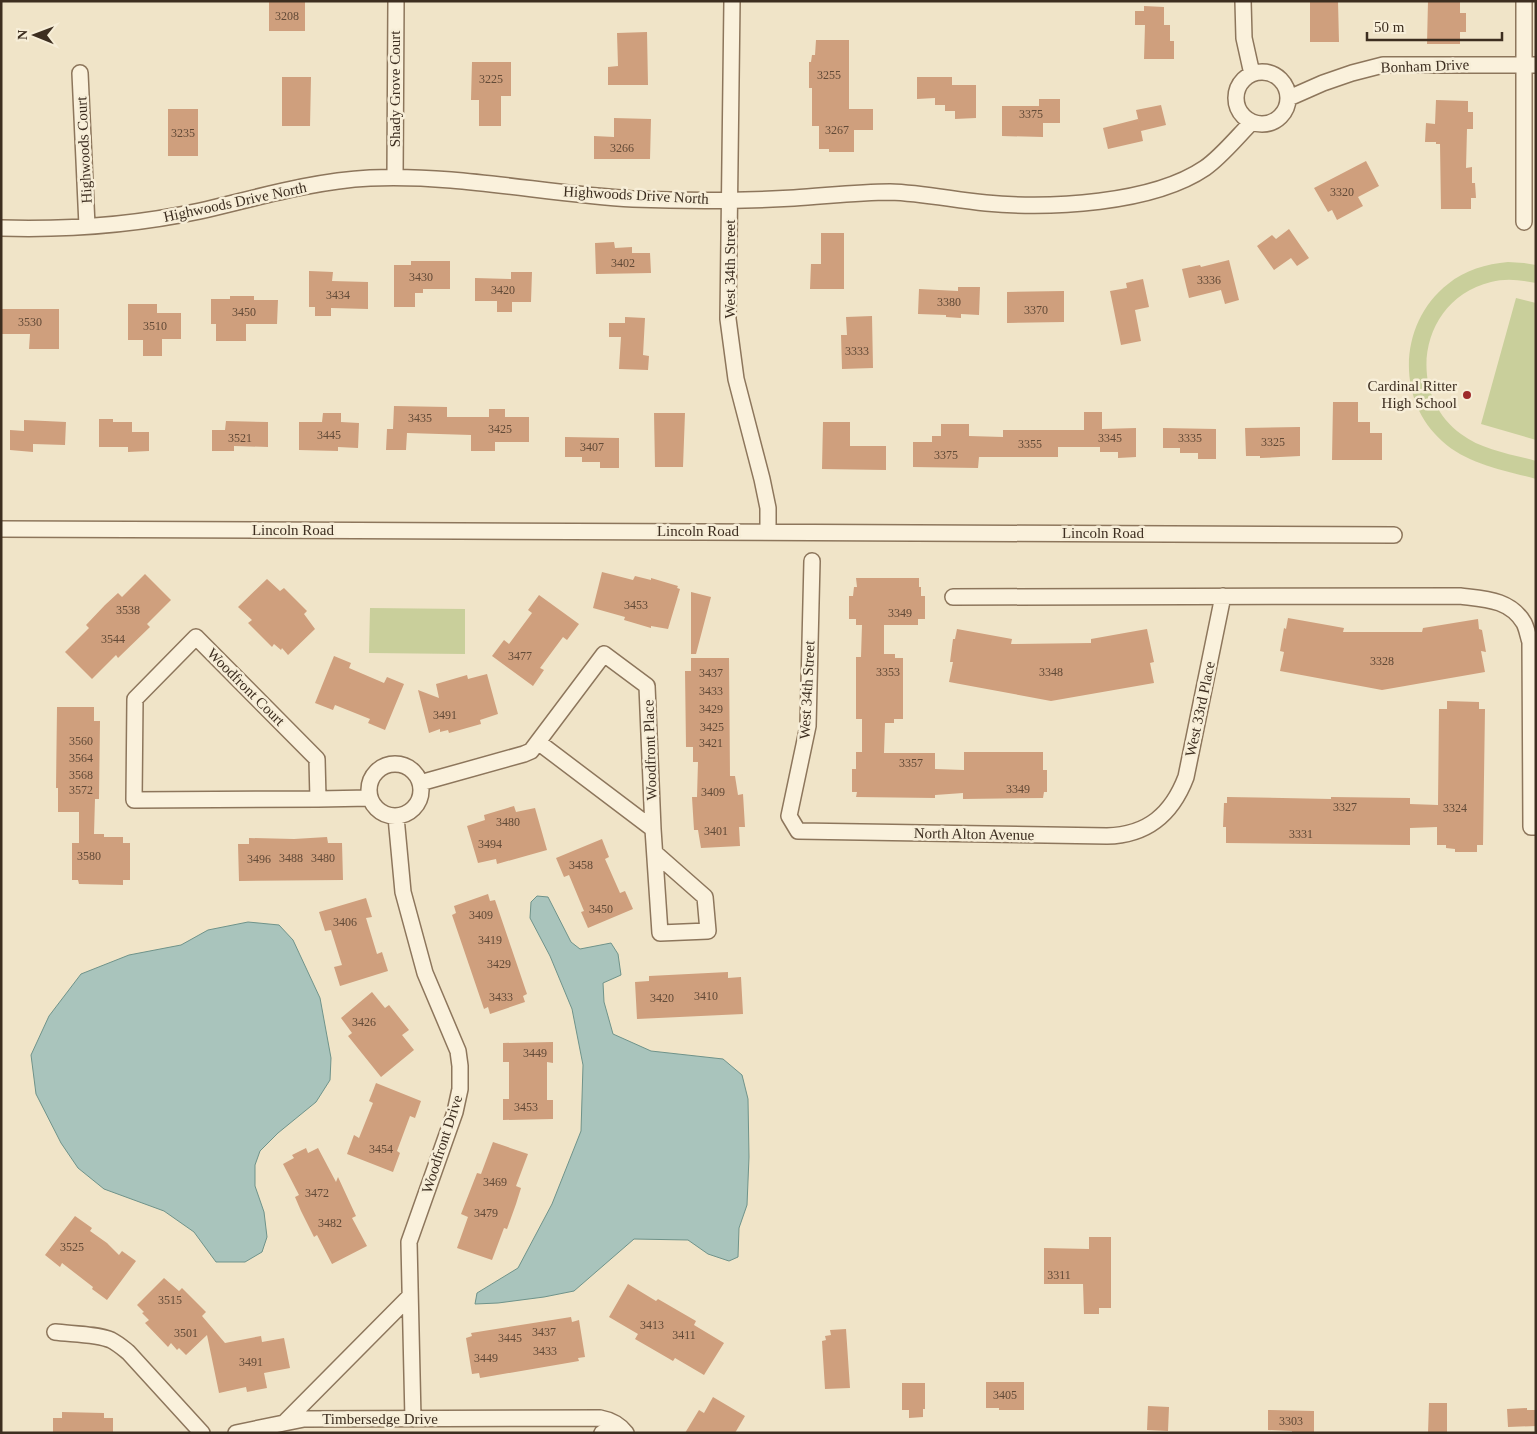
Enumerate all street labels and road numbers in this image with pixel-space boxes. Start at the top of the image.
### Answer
street label: Shady Grove Court [387,30,403,147]
street label: Bonham Drive [1380,56,1470,76]
street label: Highwoods Court [73,95,95,204]
street label: Highwoods Drive North [162,179,308,225]
street label: Highwoods Drive North [563,183,710,207]
street label: West 34th Street [722,219,738,318]
street label: Lincoln Road [252,522,335,538]
street label: Lincoln Road [657,523,740,539]
street label: Lincoln Road [1062,525,1145,541]
street label: West 34th Street [796,639,818,740]
street label: Woodfront Court [204,645,288,729]
street label: West 33rd Place [1182,660,1218,758]
street label: Woodfront Place [640,699,660,801]
street label: North Alton Avenue [914,825,1035,843]
street label: Woodfront Drive [419,1092,466,1195]
street label: Timbersedge Drive [322,1411,438,1427]

